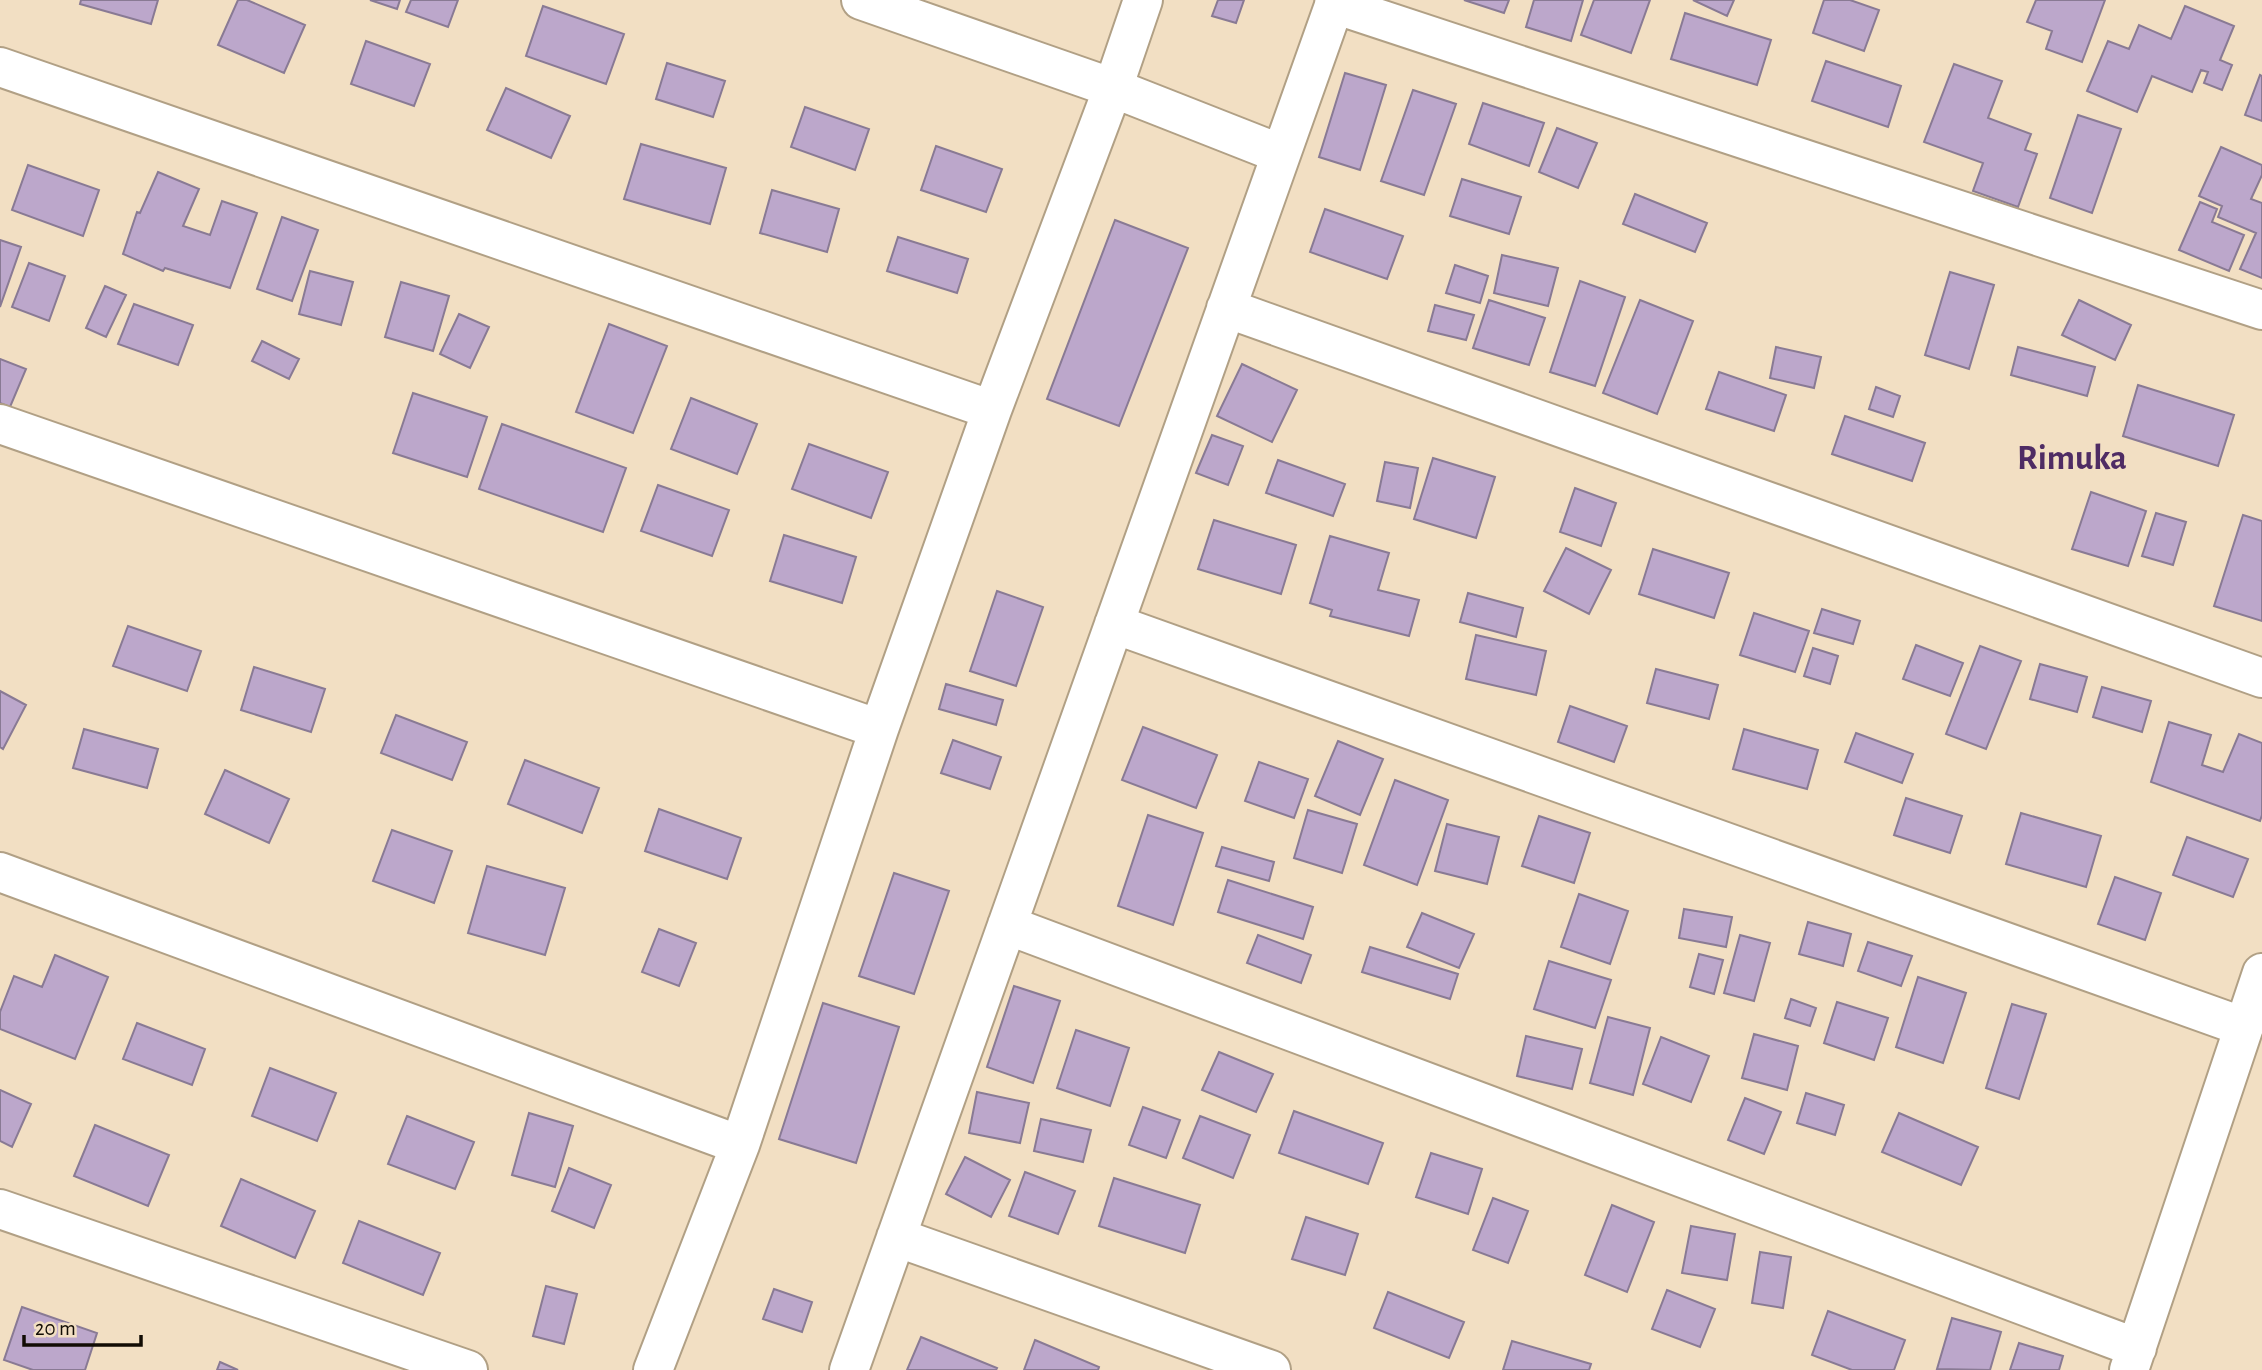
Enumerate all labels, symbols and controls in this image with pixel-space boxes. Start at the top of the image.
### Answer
district label: Rimuka [2017,441,2127,476]
scale bar [24,1304,142,1348]
text: 20 m [35,1318,76,1339]

